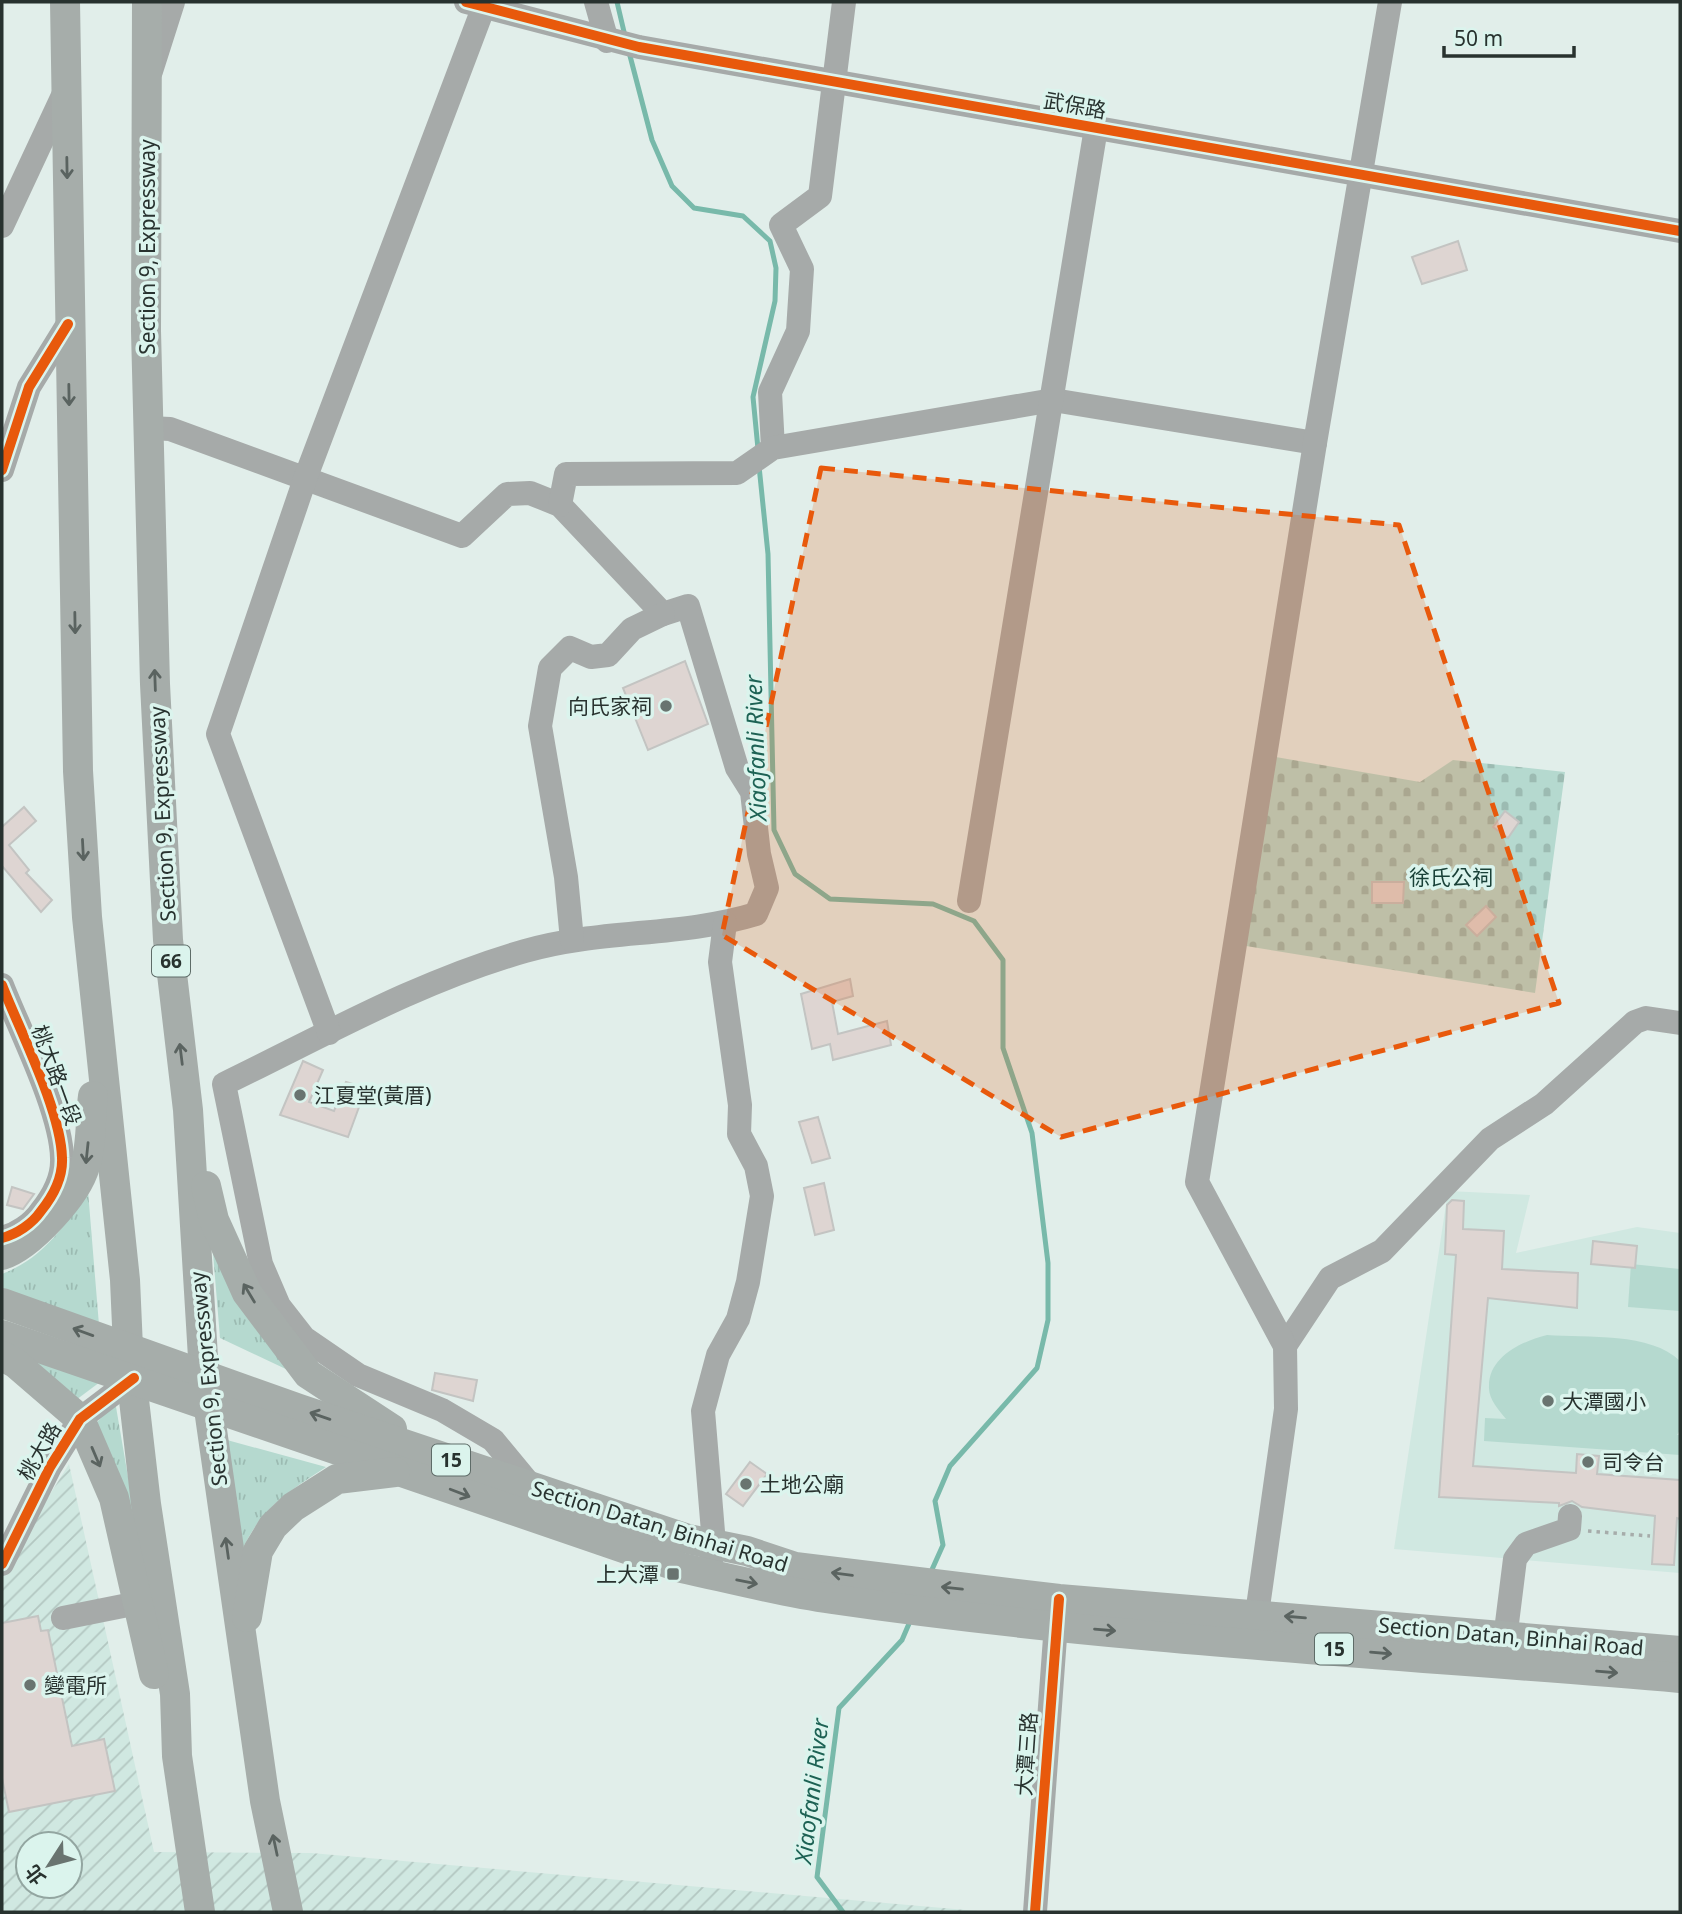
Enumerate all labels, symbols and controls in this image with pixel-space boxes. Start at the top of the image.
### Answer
scale bar [1444,14,1574,58]
text: 50 m [1454,24,1503,52]
street label: 武保路 [1042,86,1108,124]
street label: Section 9, Expressway [133,139,161,355]
one-way arrow [60,156,73,179]
one-way arrow [63,384,76,407]
one-way arrow [68,611,81,634]
one-way arrow [148,669,161,692]
water label: Xiaofanli River [736,674,774,824]
place label: 向氏家祠 [568,692,652,720]
marker: 向氏家祠 [658,698,674,714]
street label: Section 9, Expressway [142,705,182,922]
one-way arrow [77,838,90,861]
park label: 徐氏公祠 [1409,863,1493,891]
road number: 66 [152,945,190,976]
street label: 桃大路一段 [26,1021,88,1129]
one-way arrow [175,1043,188,1065]
place label: 江夏堂(黃厝) [314,1081,432,1109]
marker: 江夏堂(黃厝) [292,1087,308,1103]
one-way arrow [80,1141,93,1164]
street label: Section 9, Expressway [183,1270,233,1488]
one-way arrow [241,1284,255,1304]
one-way arrow [72,1325,94,1337]
place label: 大潭國小 [1562,1387,1646,1415]
marker: 大潭國小 [1540,1393,1556,1409]
one-way arrow [310,1409,332,1421]
street label: 桃大路 [11,1417,67,1485]
road number: 15 [432,1444,470,1476]
one-way arrow [90,1445,103,1467]
place label: 司令台 [1602,1448,1665,1476]
marker: 司令台 [1580,1454,1596,1470]
place label: 土地公廟 [760,1470,844,1498]
street label: Section Datan, Binhai Road [529,1474,791,1578]
marker: 土地公廟 [738,1476,754,1492]
one-way arrow [448,1488,470,1500]
one-way arrow [220,1537,233,1560]
place label: 上大潭 [596,1560,659,1588]
marker: 上大潭 [665,1566,681,1582]
one-way arrow [831,1567,854,1580]
one-way arrow [735,1575,758,1589]
one-way arrow [941,1581,964,1594]
one-way arrow [1284,1610,1307,1623]
street label: Section Datan, Binhai Road [1377,1610,1645,1662]
one-way arrow [1093,1624,1116,1637]
road number: 15 [1315,1634,1353,1665]
one-way arrow [1369,1647,1391,1660]
one-way arrow [1596,1666,1618,1679]
place label: 變電所 [44,1671,107,1699]
marker: 變電所 [22,1677,38,1693]
street label: 大潭三路 [1009,1711,1043,1797]
water label: Xiaofanli River [786,1716,836,1867]
north arrow [14,1830,84,1900]
one-way arrow [267,1834,281,1857]
text: 北 [19,1860,51,1890]

